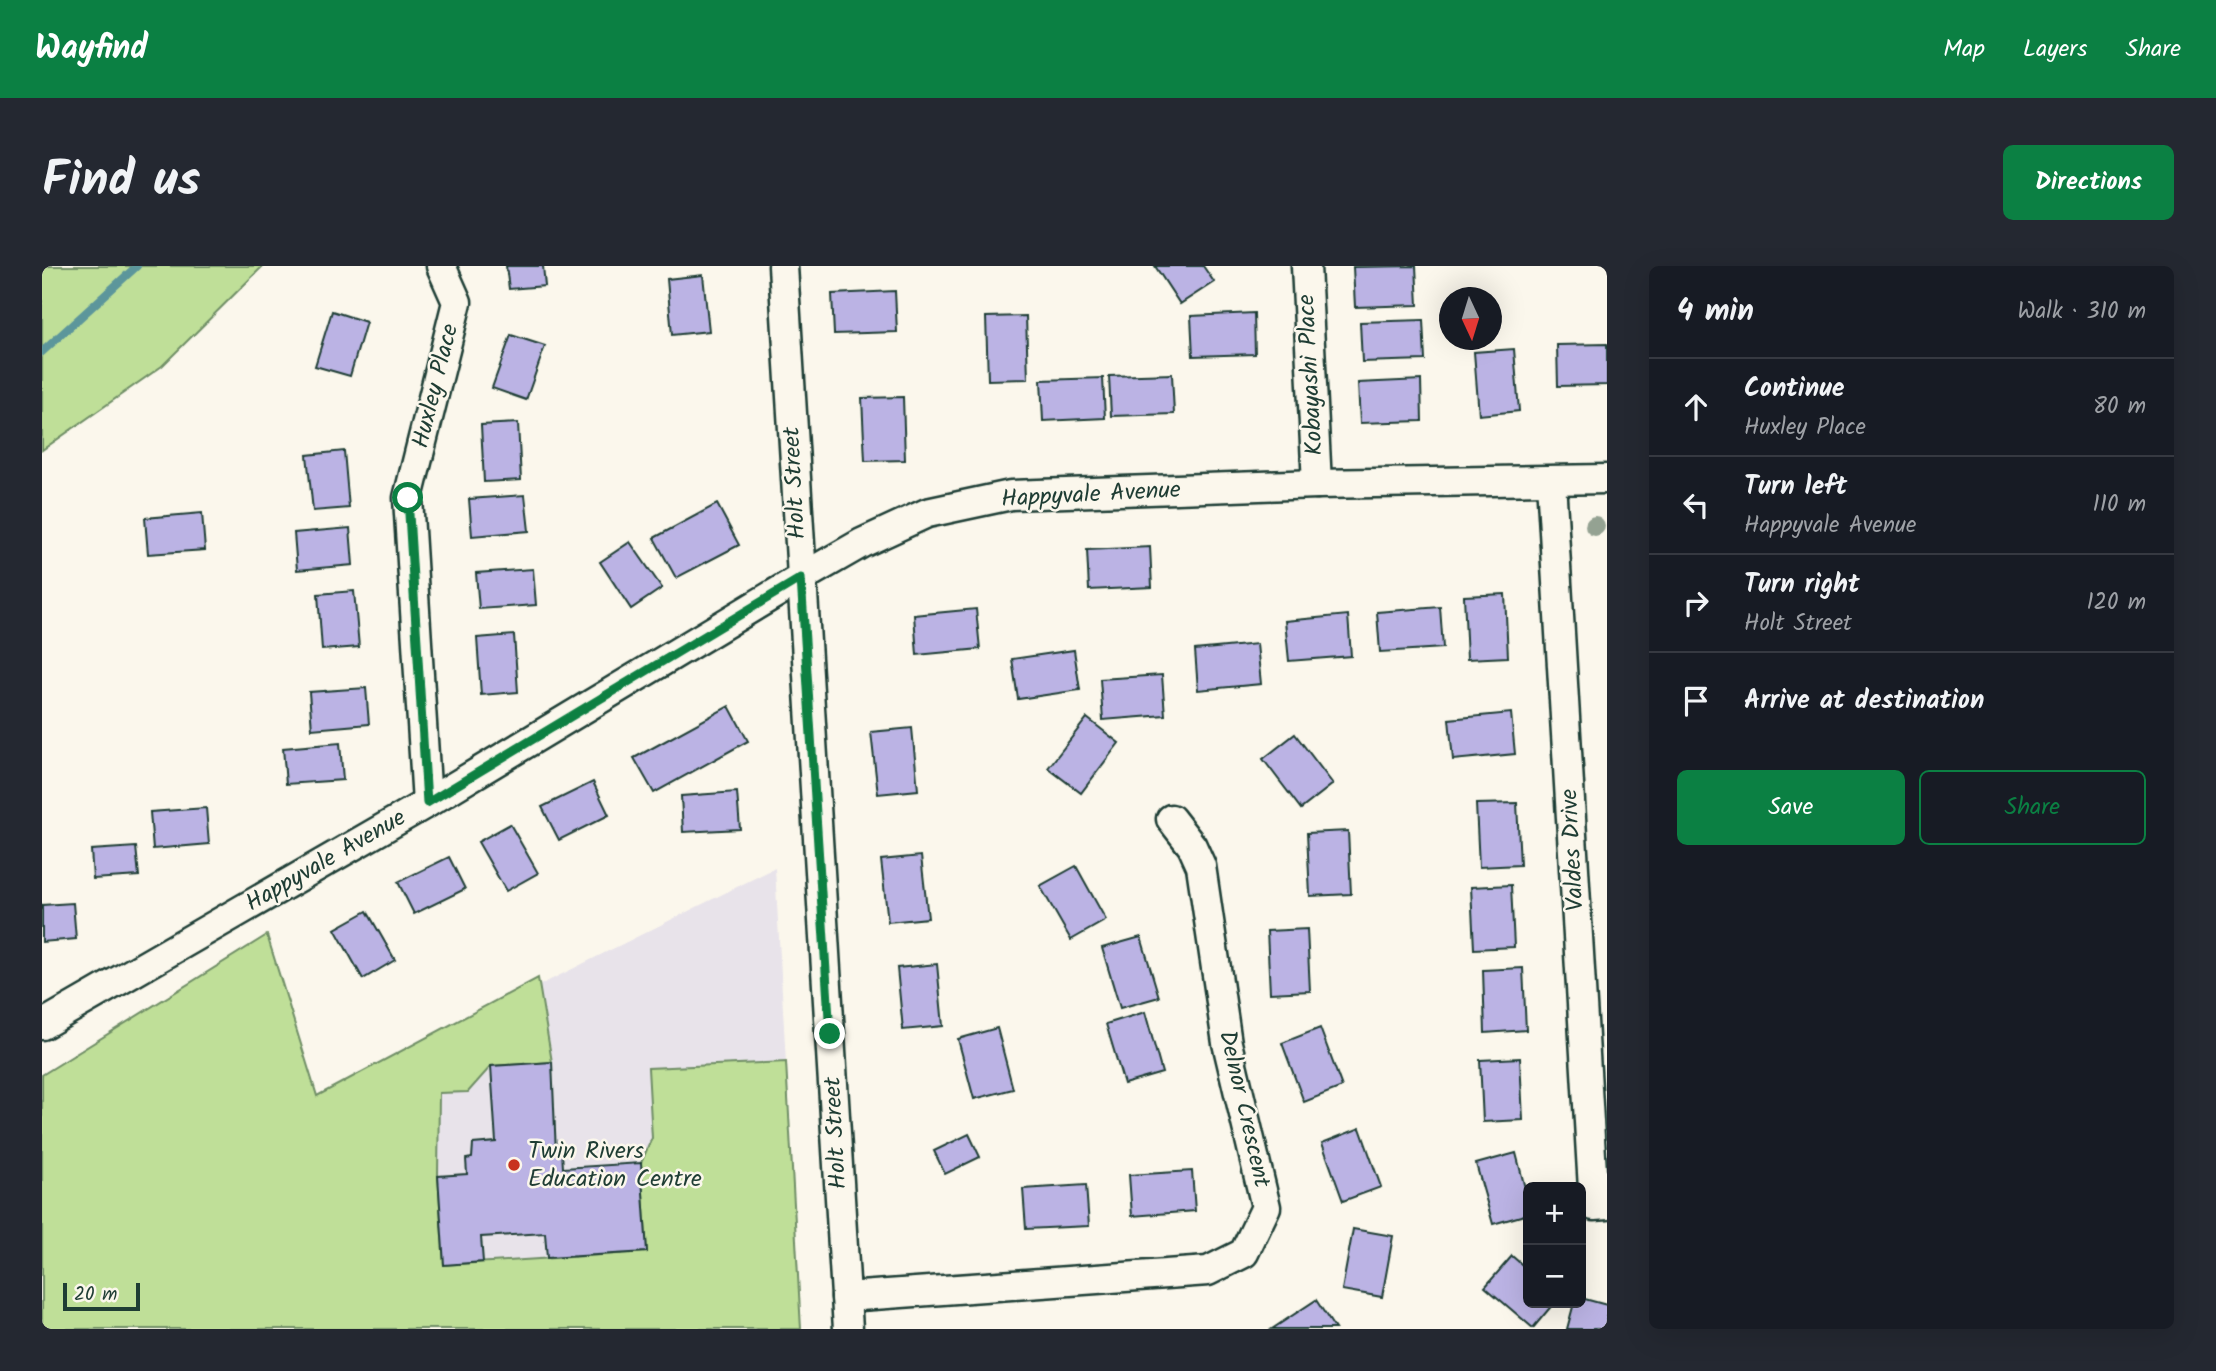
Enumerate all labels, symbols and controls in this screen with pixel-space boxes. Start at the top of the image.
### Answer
text: Wayfind [35,23,148,76]
text: Map [1943,30,1985,69]
text: Layers [2023,30,2087,69]
text: Share [2125,30,2181,69]
text: Find us [42,143,200,221]
button: Directions [2003,145,2174,220]
north arrow [1439,287,1502,350]
text: 4 min [1677,288,1754,336]
street label: Kobayashi Place [1287,293,1335,457]
text: Walk · 310 m [2018,294,2146,330]
street label: Huxley Place [402,319,470,452]
text: Continue [1744,368,1845,410]
icon: ahead [1677,388,1715,426]
text: 80 m [2093,389,2146,425]
text: Huxley Place [1744,410,1866,446]
street label: Holt Street [773,425,817,540]
text: Turn left [1744,466,1847,508]
street label: Happyvale Avenue [1000,471,1182,519]
route start [392,482,423,513]
icon: left [1677,486,1715,524]
text: 110 m [2093,487,2146,523]
text: Happyvale Avenue [1744,508,1916,544]
text: Turn right [1744,564,1860,606]
icon: right [1677,584,1715,622]
text: 120 m [2086,585,2146,621]
text: Holt Street [1744,606,1852,642]
text: Arrive at destination [1744,680,1984,722]
icon: arrive [1677,682,1715,720]
button: Save [1677,770,1905,845]
button: Share [1919,770,2146,845]
street label: Valdes Drive [1550,788,1596,912]
street label: Happyvale Avenue [238,799,414,923]
route end [814,1018,845,1049]
street label: Delnor Crescent [1207,1027,1281,1192]
street label: Holt Street [814,1075,858,1190]
place label: Twin Rivers Education Centre [528,1132,702,1199]
marker: Twin Rivers Education Centre [506,1157,522,1173]
map controls [1523,1182,1586,1308]
button: + [1523,1182,1586,1245]
button: − [1523,1245,1586,1308]
scale bar [63,1280,140,1312]
text: 20 m [74,1280,117,1310]

